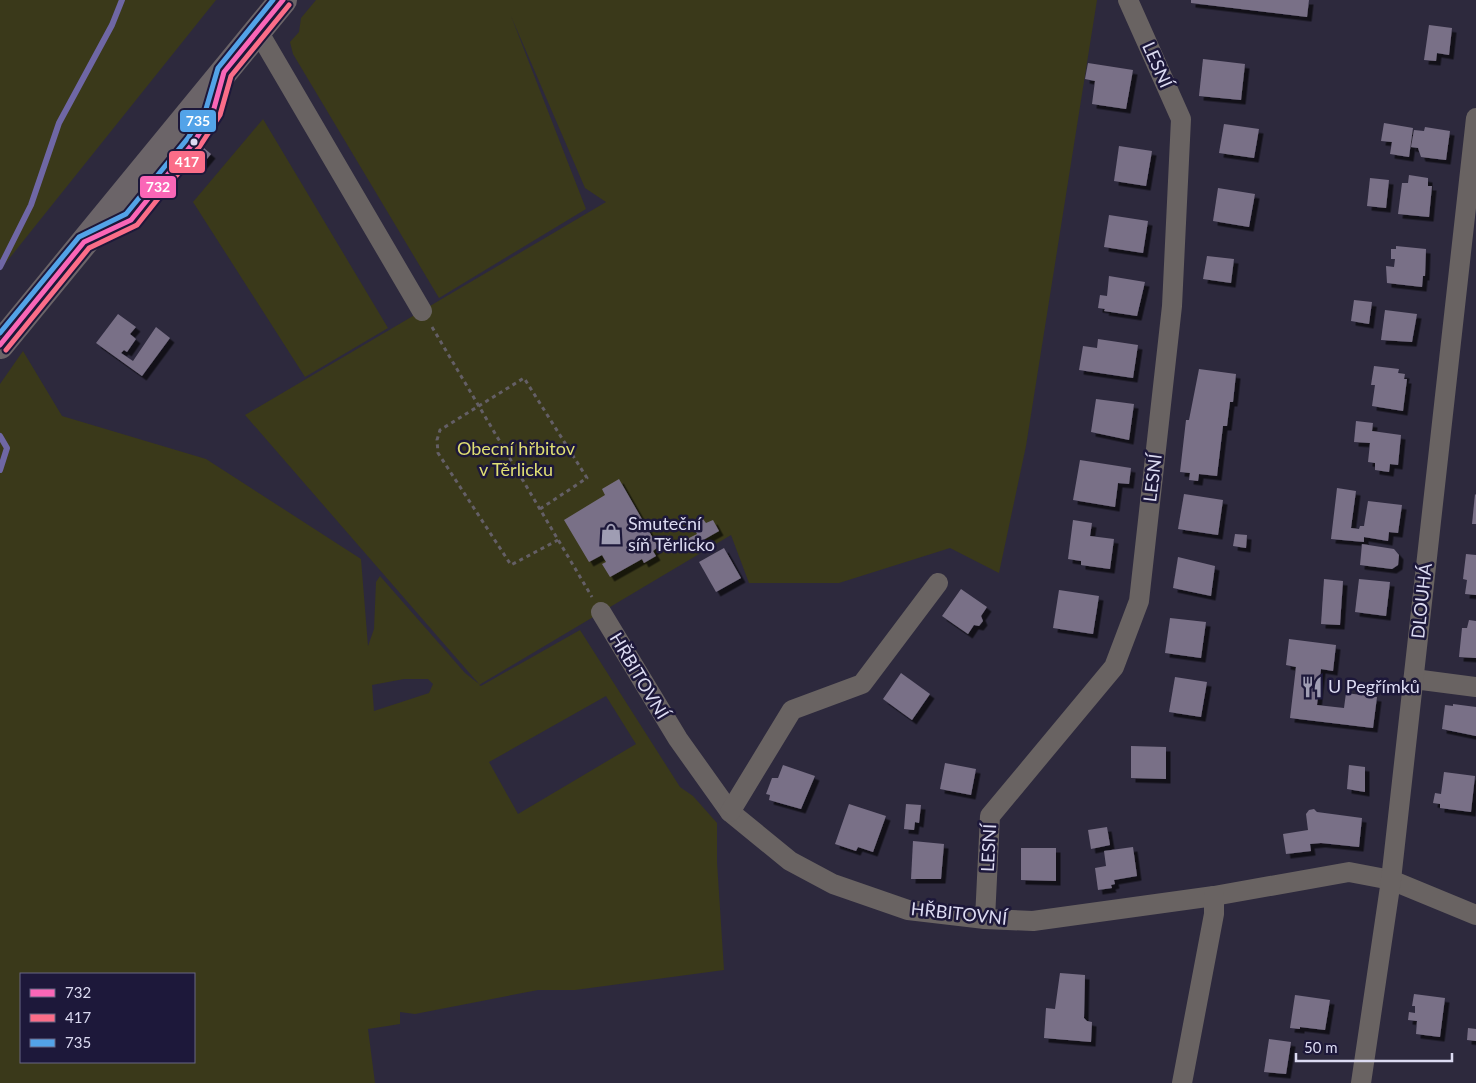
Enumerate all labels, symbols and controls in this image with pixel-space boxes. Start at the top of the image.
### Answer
street label: LESNÍ [1138,38,1178,92]
line badge: 735 [179,109,217,133]
text: 735 [186,112,210,129]
unlabelled marker [189,137,199,147]
line badge: 417 [168,150,206,174]
text: 417 [175,153,199,170]
line badge: 732 [139,175,177,199]
text: 732 [146,178,170,195]
park label: Obecní hřbitov v Těrlicku [457,437,576,480]
street label: LESNÍ [1138,452,1166,503]
place label: Smuteční síň Těrlicko [628,512,715,555]
shop icon: Smuteční síň Těrlicko [598,521,624,547]
street label: DLOUHÁ [1406,561,1436,640]
street label: HŘBITOVNÍ [606,628,675,723]
restaurant icon: U Pegřímků [1299,674,1325,700]
place label: U Pegřímků [1328,675,1420,697]
street label: LESNÍ [976,822,1000,873]
street label: HŘBITOVNÍ [910,897,1009,929]
legend [20,973,195,1063]
text: 732 [65,983,91,1001]
text: 417 [65,1008,91,1026]
scale bar [1296,1030,1452,1062]
text: 735 [65,1033,91,1051]
text: 50 m [1304,1038,1338,1056]

